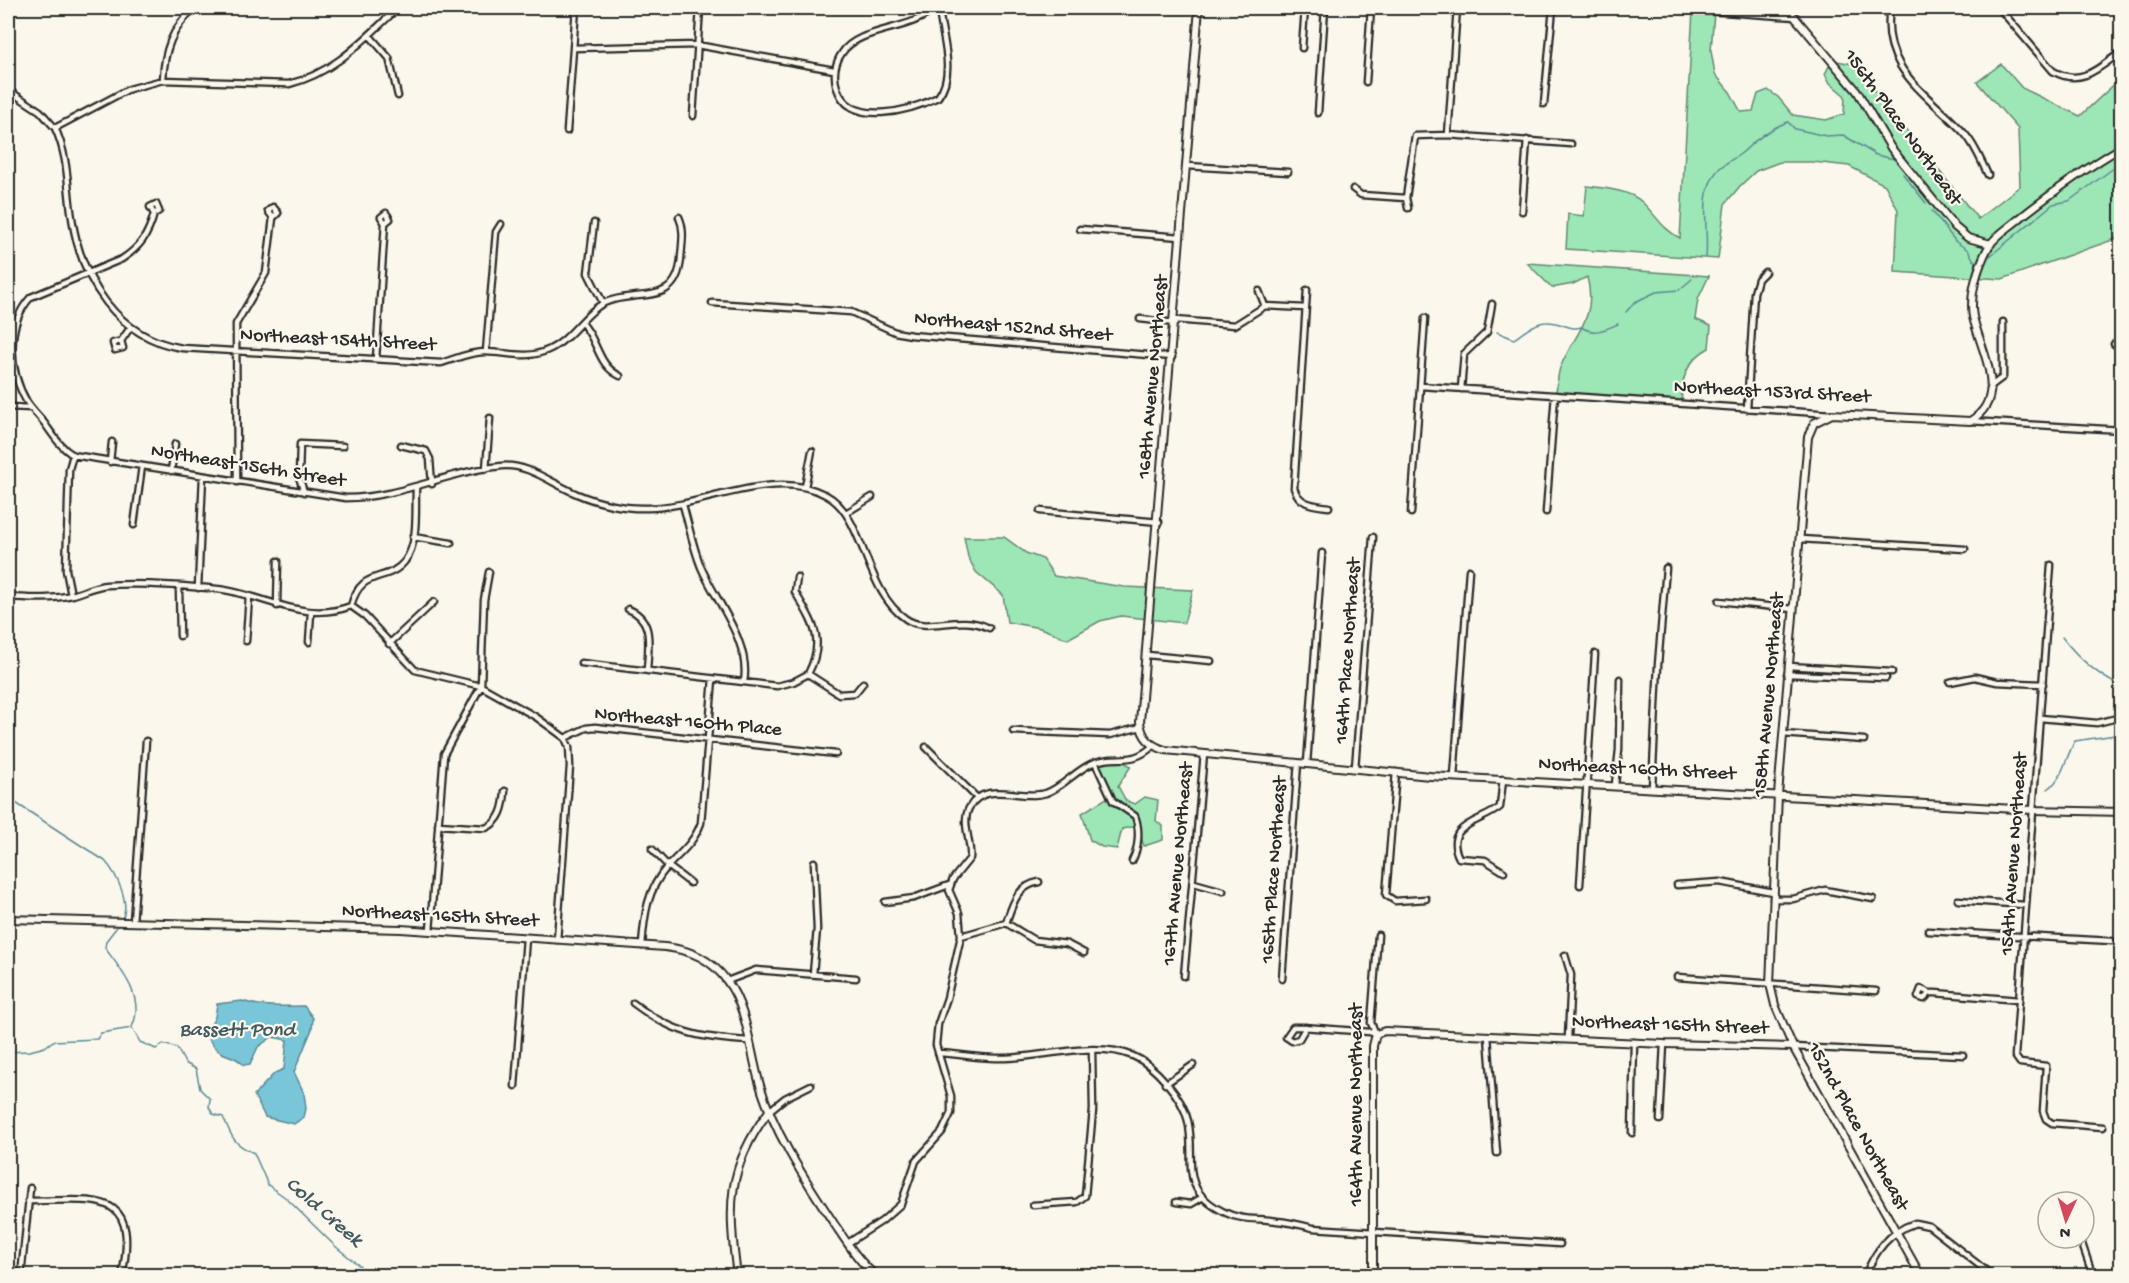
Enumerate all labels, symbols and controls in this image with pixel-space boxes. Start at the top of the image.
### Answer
street label: 156th Place Northeast [1837,45,1967,212]
street label: 168th Avenue Northeast [1134,273,1175,481]
street label: Northeast 152nd Street [913,308,1115,348]
street label: Northeast 154th Street [239,324,438,358]
street label: Northeast 153rd Street [1673,376,1873,410]
street label: Northeast 156th Street [149,440,349,494]
street label: 164th Place Northeast [1331,556,1367,746]
street label: 158th Avenue Northeast [1750,590,1791,799]
street label: Northeast 160th Place [593,703,783,743]
street label: 154th Avenue Northeast [1996,750,2034,957]
street label: Northeast 160th Street [1538,753,1738,787]
street label: 167th Avenue Northeast [1159,760,1199,967]
street label: 165th Place Northeast [1257,774,1293,965]
street label: Northeast 165th Street [341,900,541,934]
street label: 164th Avenue Northeast [1346,1002,1369,1207]
street label: Northeast 165th Street [1571,1011,1771,1041]
water label: Bassett Pond [179,1019,297,1044]
street label: 152nd Place Northeast [1801,1038,1914,1217]
water label: Cold Creek [279,1173,369,1255]
north arrow [2036,1190,2096,1250]
text: N [2059,1222,2071,1241]

